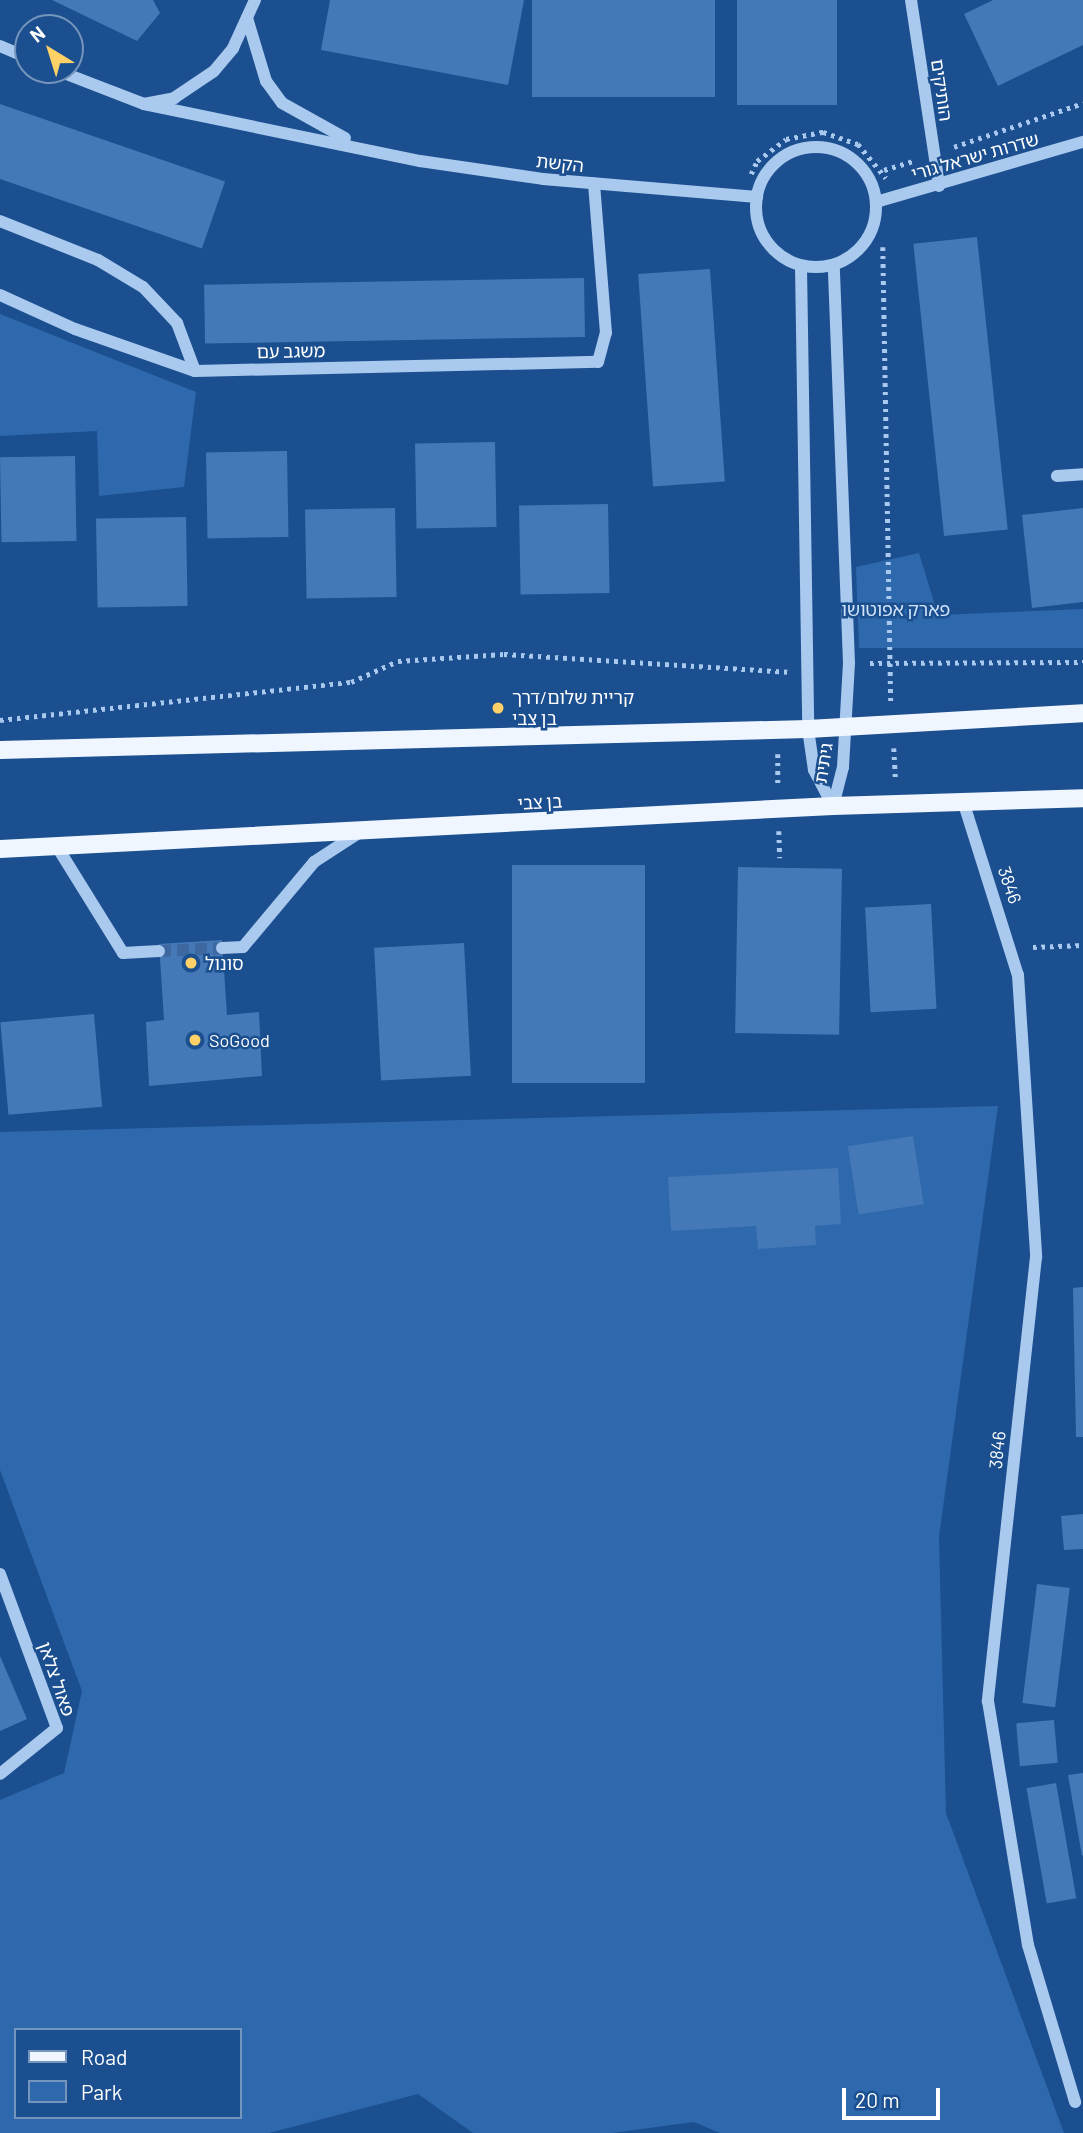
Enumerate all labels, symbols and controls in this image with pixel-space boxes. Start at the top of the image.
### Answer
north arrow [14,14,84,84]
text: N [25,21,49,47]
street label: הותיקים [927,58,957,122]
street label: שדרות ישראל גורי [909,127,1041,185]
street label: הקשת [535,150,585,176]
street label: משגב עם [256,340,326,362]
park label: פארק אפוטושו [842,598,950,620]
place label: קריית שלום/דרך בן צבי [512,687,634,730]
marker: קריית שלום/דרך בן צבי [490,700,506,716]
street label: גיתית [809,741,837,785]
street label: בן צבי [517,790,563,814]
street label: 3846 [994,864,1026,906]
place label: סונול [205,952,244,974]
marker: סונול [183,955,199,971]
place label: SoGood [209,1029,270,1051]
marker: SoGood [187,1032,203,1048]
street label: 3846 [984,1430,1010,1470]
street label: פאול צלאן [34,1639,80,1719]
legend [14,2028,242,2119]
text: Road [81,2044,127,2069]
scale bar [845,2074,943,2118]
text: Park [81,2079,122,2104]
text: 20 m [855,2087,900,2112]

